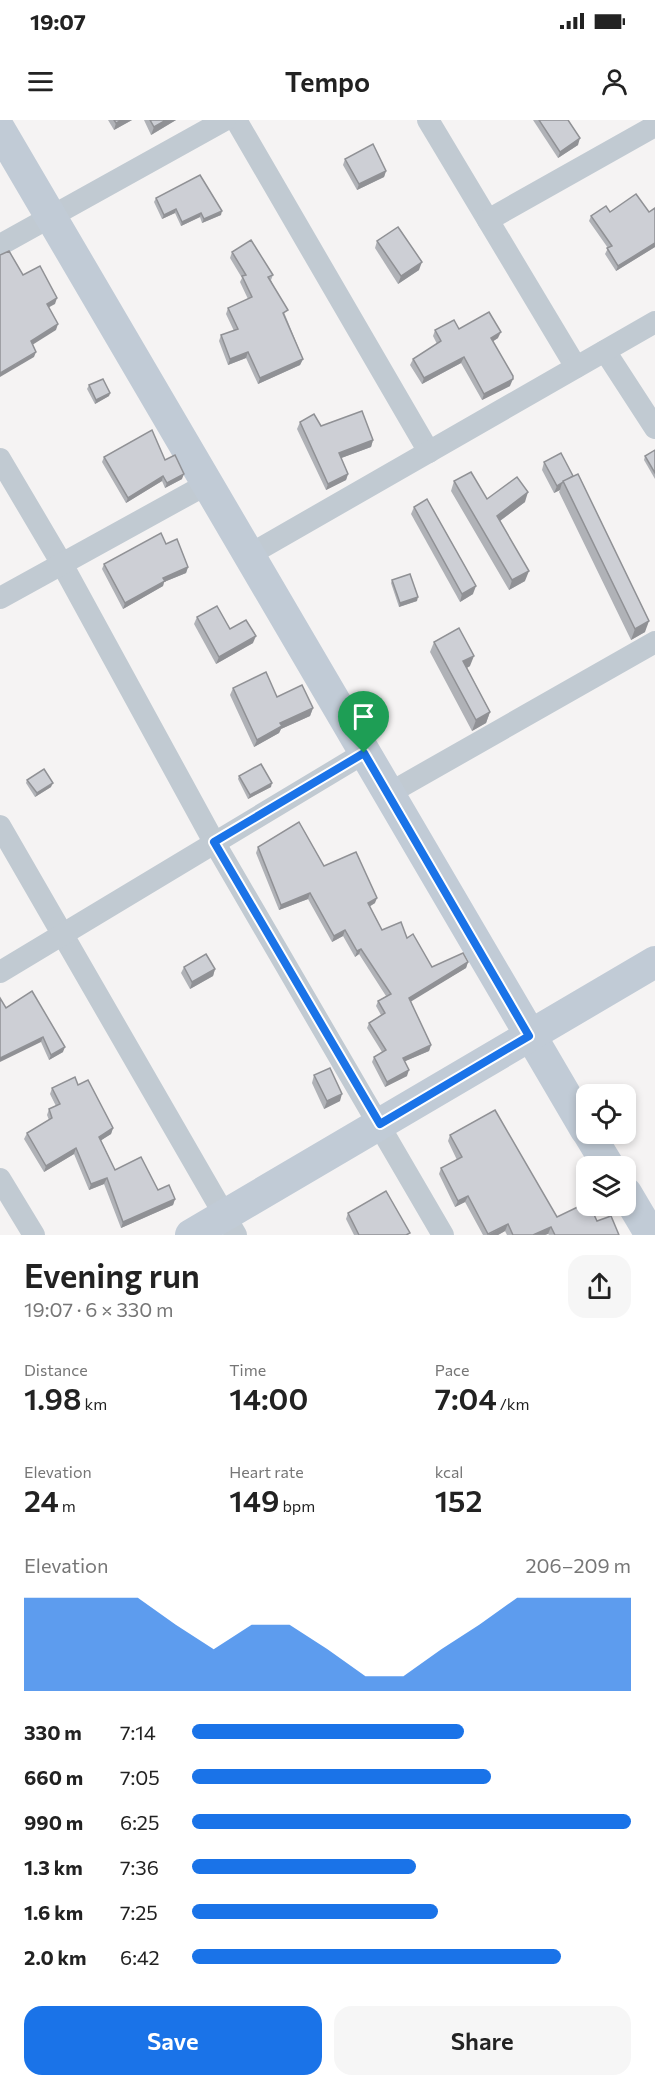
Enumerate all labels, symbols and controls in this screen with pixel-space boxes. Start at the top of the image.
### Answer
text: 19:07 [30,8,86,35]
icon: menu [24,65,57,98]
text: Tempo [285,65,370,98]
icon: person [598,65,631,98]
pin [338,691,389,753]
icon: arrive [347,700,380,733]
map controls [576,1084,636,1216]
button: locate [576,1084,636,1144]
button: layers [576,1156,636,1216]
text: Evening run [24,1254,200,1295]
button: share [568,1255,631,1318]
text: 19:07 · 6 × 330 m [24,1297,174,1321]
text: Distance [24,1360,88,1379]
text: Time [229,1360,266,1379]
text: Pace [435,1360,469,1379]
text: 1.98 [24,1379,81,1416]
text: 14:00 [229,1379,308,1416]
text: 7:04 [435,1379,497,1416]
text: km [81,1394,107,1413]
text: /km [497,1394,530,1413]
text: Elevation [24,1462,92,1481]
text: Heart rate [229,1462,304,1481]
text: kcal [435,1462,463,1481]
text: 24 [24,1481,59,1518]
text: 149 [229,1481,279,1518]
text: 152 [435,1481,482,1518]
text: m [59,1496,76,1515]
text: bpm [279,1496,315,1515]
text: Elevation [24,1553,109,1577]
text: 206–209 m [525,1553,631,1577]
text: 330 m [24,1720,82,1744]
text: 7:14 [120,1720,156,1744]
text: 660 m [24,1765,83,1789]
text: 7:05 [120,1765,160,1789]
text: 990 m [24,1810,83,1834]
text: 6:25 [120,1810,159,1834]
text: 1.3 km [24,1855,83,1879]
text: 7:36 [120,1855,159,1879]
text: 1.6 km [24,1900,83,1924]
text: 7:25 [120,1900,158,1924]
text: 2.0 km [24,1945,86,1969]
text: 6:42 [120,1945,160,1969]
button: Save [24,2006,322,2075]
button: Share [334,2006,631,2075]

